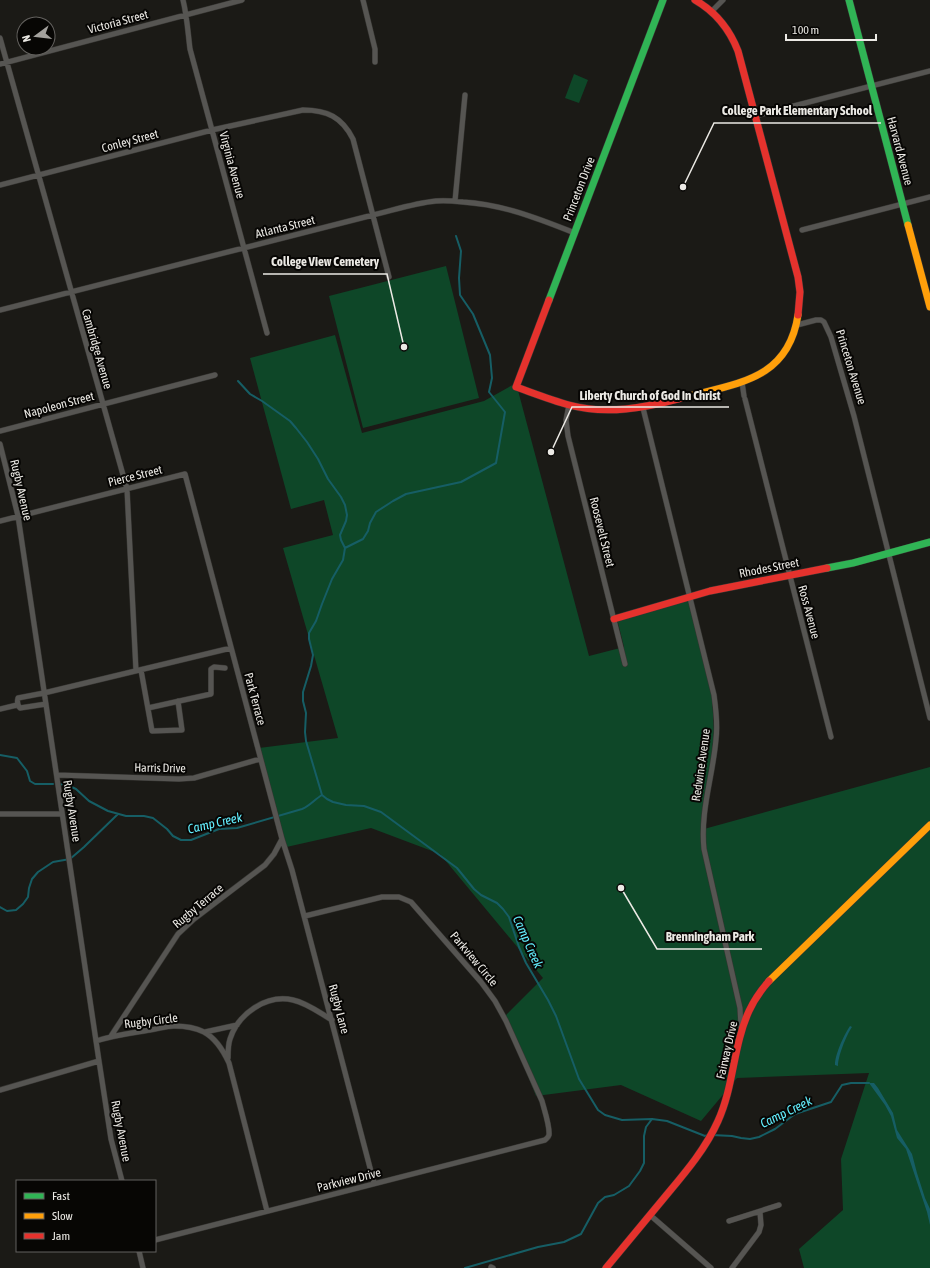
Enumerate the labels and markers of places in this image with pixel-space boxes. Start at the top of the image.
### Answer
callout: College Park Elementary School [714,98,881,123]
callout: College View Cemetery [263,249,387,274]
callout: Liberty Church of God In Christ [572,382,729,407]
callout: Brenningham Park [657,924,762,949]

